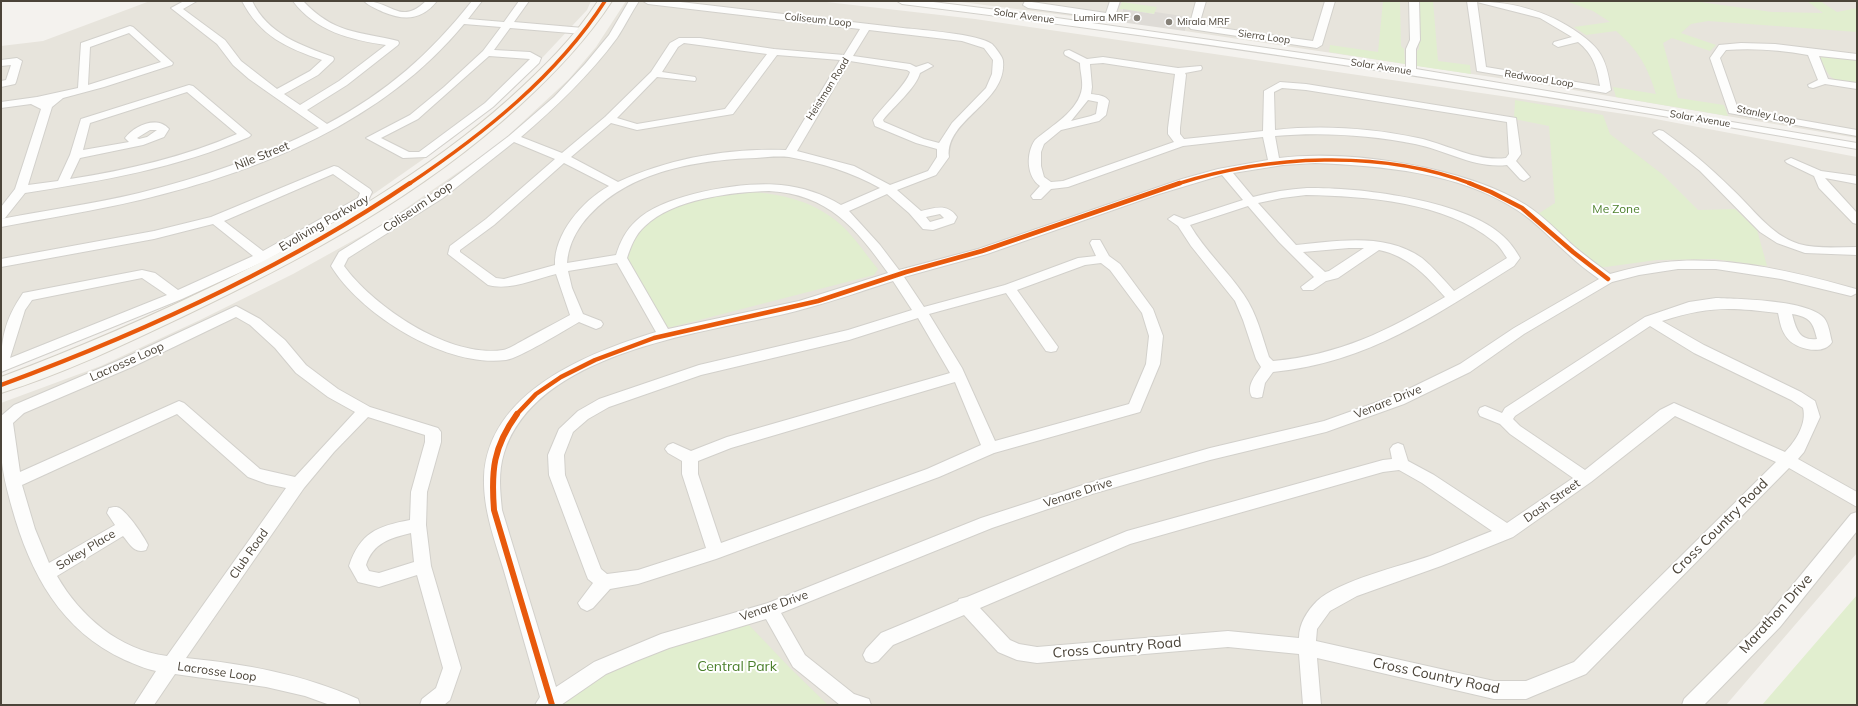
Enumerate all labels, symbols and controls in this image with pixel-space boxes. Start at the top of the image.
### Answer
street label: Solar Avenue [993,6,1055,26]
street label: Coliseum Loop [784,11,852,29]
place label: Lumira MRF [1073,12,1129,24]
marker: Lumira MRF [1132,13,1142,23]
place label: Mirala MRF [1177,16,1230,28]
marker: Mirala MRF [1164,17,1174,27]
street label: Sierra Loop [1237,27,1291,47]
street label: Heistman Road [804,55,852,123]
street label: Solar Avenue [1350,56,1412,78]
street label: Redwood Loop [1504,68,1574,90]
street label: Stanley Loop [1735,103,1797,127]
street label: Solar Avenue [1669,108,1731,130]
street label: Nile Street [233,139,291,173]
street label: Coliseum Loop [380,178,456,236]
street label: Evoliving Parkway [277,191,371,255]
park label: Me Zone [1592,202,1640,216]
street label: Lacrosse Loop [88,339,166,385]
street label: Venare Drive [1352,382,1424,422]
street label: Venare Drive [1042,475,1114,511]
street label: Cross Country Road [1668,475,1772,579]
street label: Dash Street [1521,476,1583,526]
street label: Club Road [227,526,271,582]
street label: Sokey Place [54,527,118,573]
street label: Marathon Drive [1736,571,1816,657]
street label: Venare Drive [738,588,810,624]
street label: Cross Country Road [1052,634,1182,662]
street label: Cross Country Road [1371,654,1501,698]
street label: Lacrosse Loop [177,659,257,685]
park label: Central Park [697,659,777,675]

